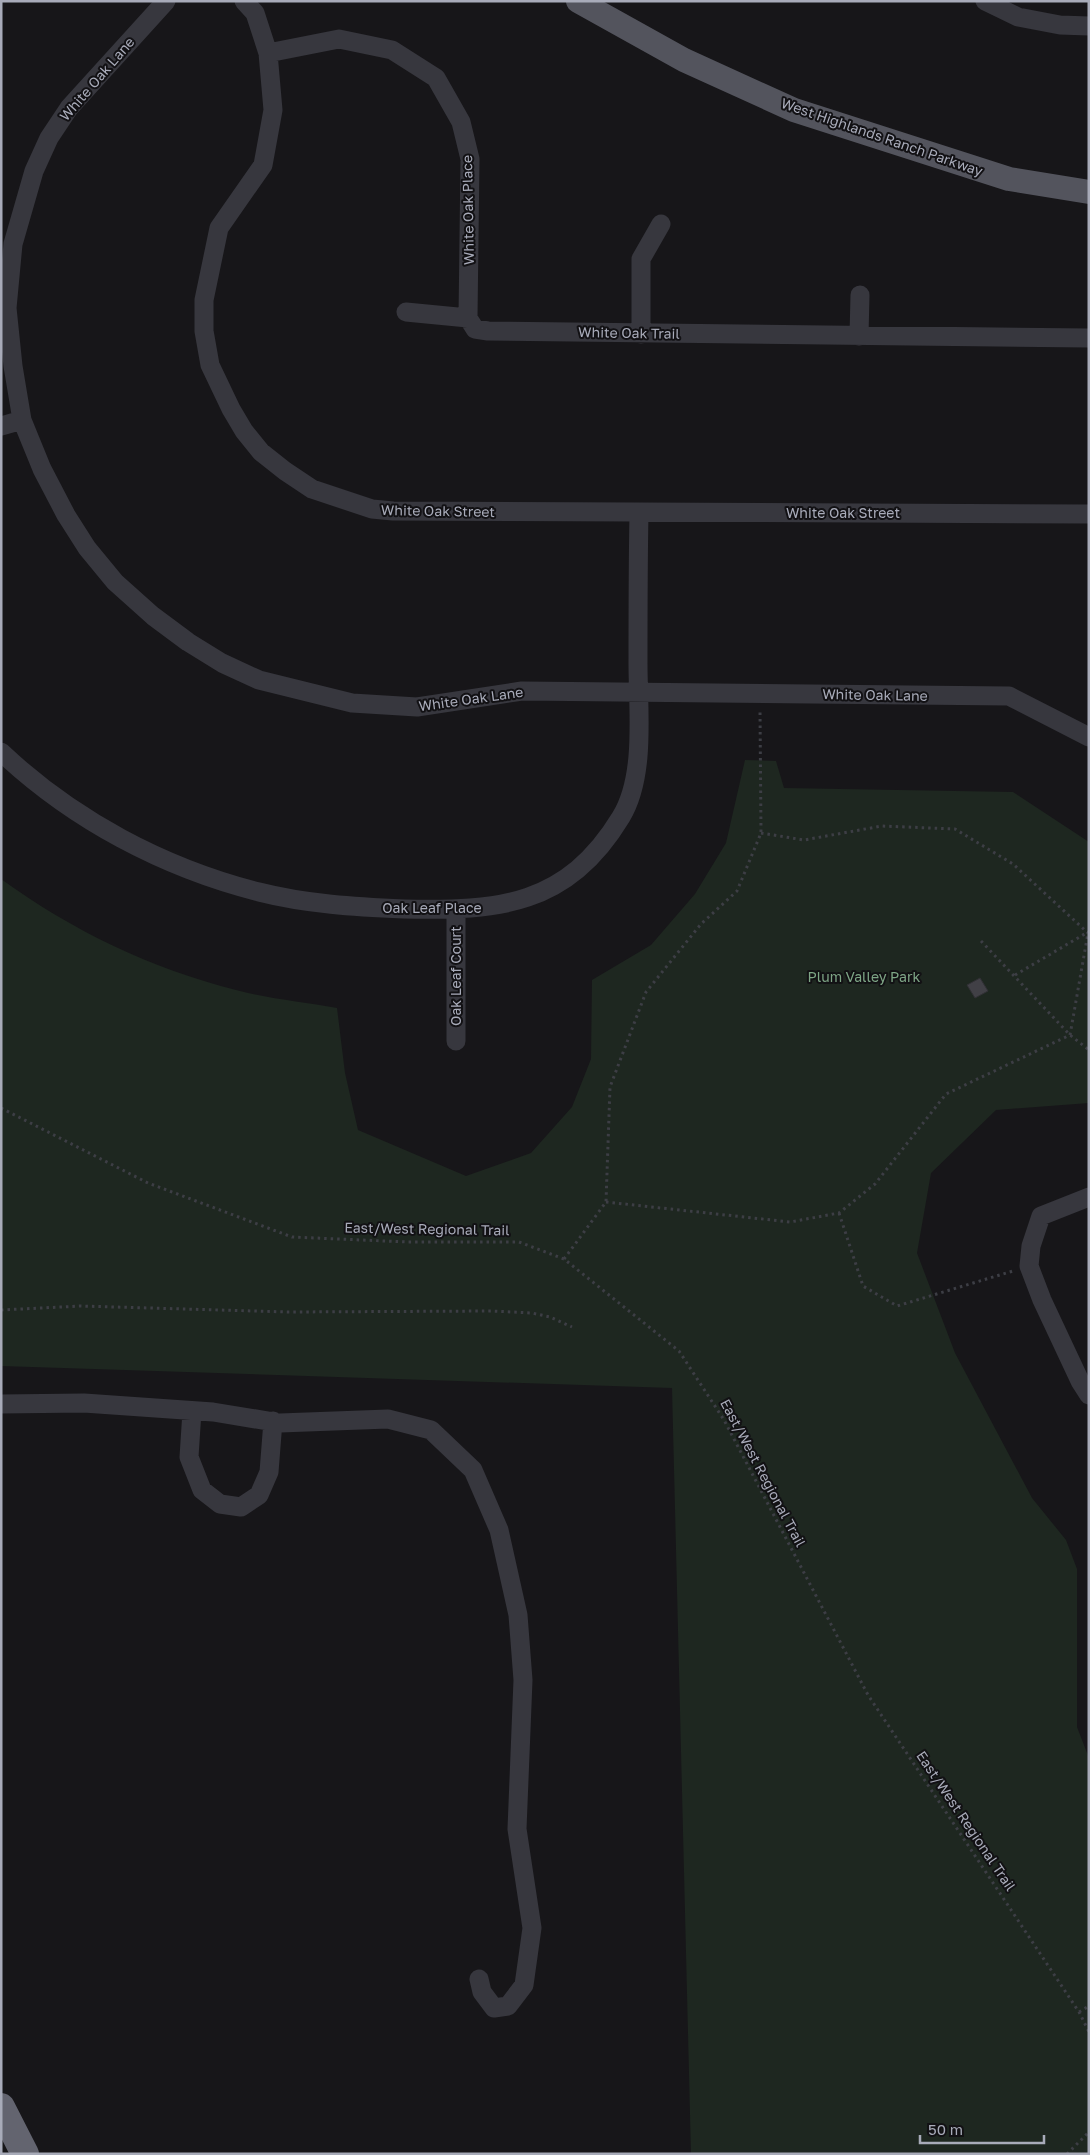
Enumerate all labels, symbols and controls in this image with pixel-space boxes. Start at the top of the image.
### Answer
street label: White Oak Lane [56,33,138,124]
street label: West Highlands Ranch Parkway [779,94,985,179]
street label: White Oak Place [458,155,477,265]
street label: White Oak Trail [578,323,680,342]
street label: White Oak Street [381,501,495,520]
street label: White Oak Street [786,504,900,521]
street label: White Oak Lane [418,683,524,714]
street label: White Oak Lane [822,685,928,704]
street label: Oak Leaf Place [382,899,482,916]
street label: Oak Leaf Court [447,926,464,1026]
park label: Plum Valley Park [808,968,920,985]
street label: East/West Regional Trail [344,1219,510,1238]
street label: East/West Regional Trail [717,1396,810,1550]
street label: East/West Regional Trail [913,1747,1020,1894]
scale bar [920,2112,1044,2144]
text: 50 m [928,2120,963,2138]

